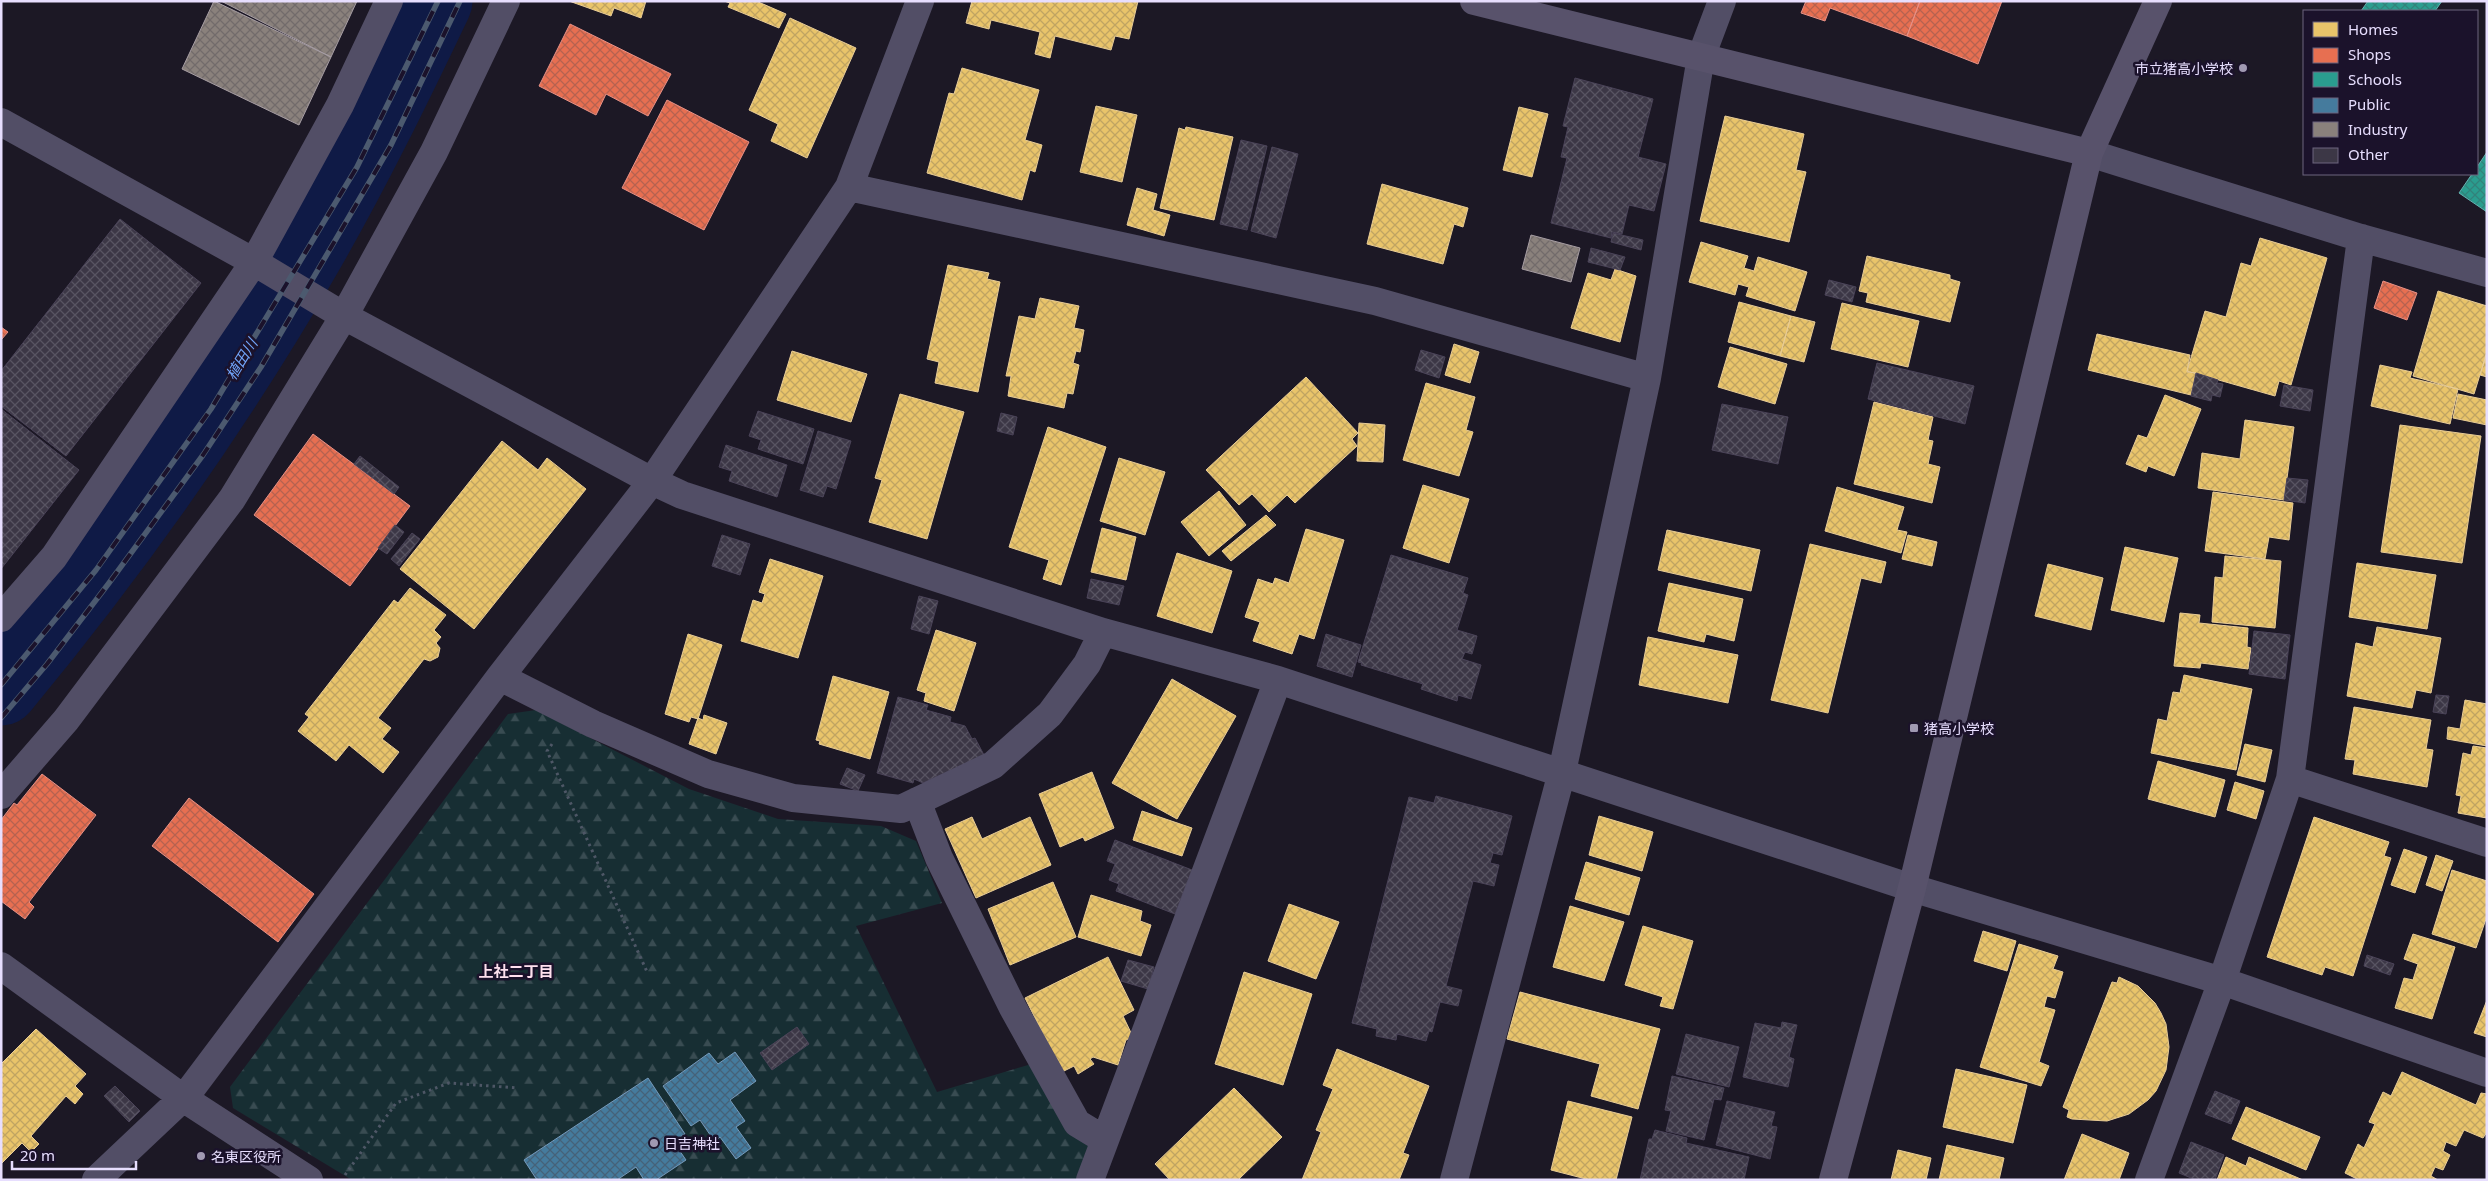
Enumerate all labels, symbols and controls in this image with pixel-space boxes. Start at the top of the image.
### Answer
legend [2303,10,2478,175]
text: Homes [2348,19,2398,39]
text: Shops [2348,44,2391,64]
place label: 市立猪高小学校 [2135,59,2233,78]
marker: 市立猪高小学校 [2237,62,2249,74]
text: Schools [2348,69,2402,89]
text: Public [2348,94,2391,114]
text: Industry [2348,119,2408,139]
text: Other [2348,144,2389,164]
water label: 植田川 [221,333,262,383]
place label: 猪高小学校 [1924,719,1994,738]
marker: 猪高小学校 [1908,722,1920,734]
district label: 上社二丁目 [478,961,554,981]
place label: 日吉神社 [664,1134,720,1153]
marker: 日吉神社 [648,1137,660,1149]
scale bar [12,1138,136,1170]
text: 20 m [20,1145,55,1165]
place label: 名東区役所 [211,1147,281,1166]
marker: 名東区役所 [195,1150,207,1162]

